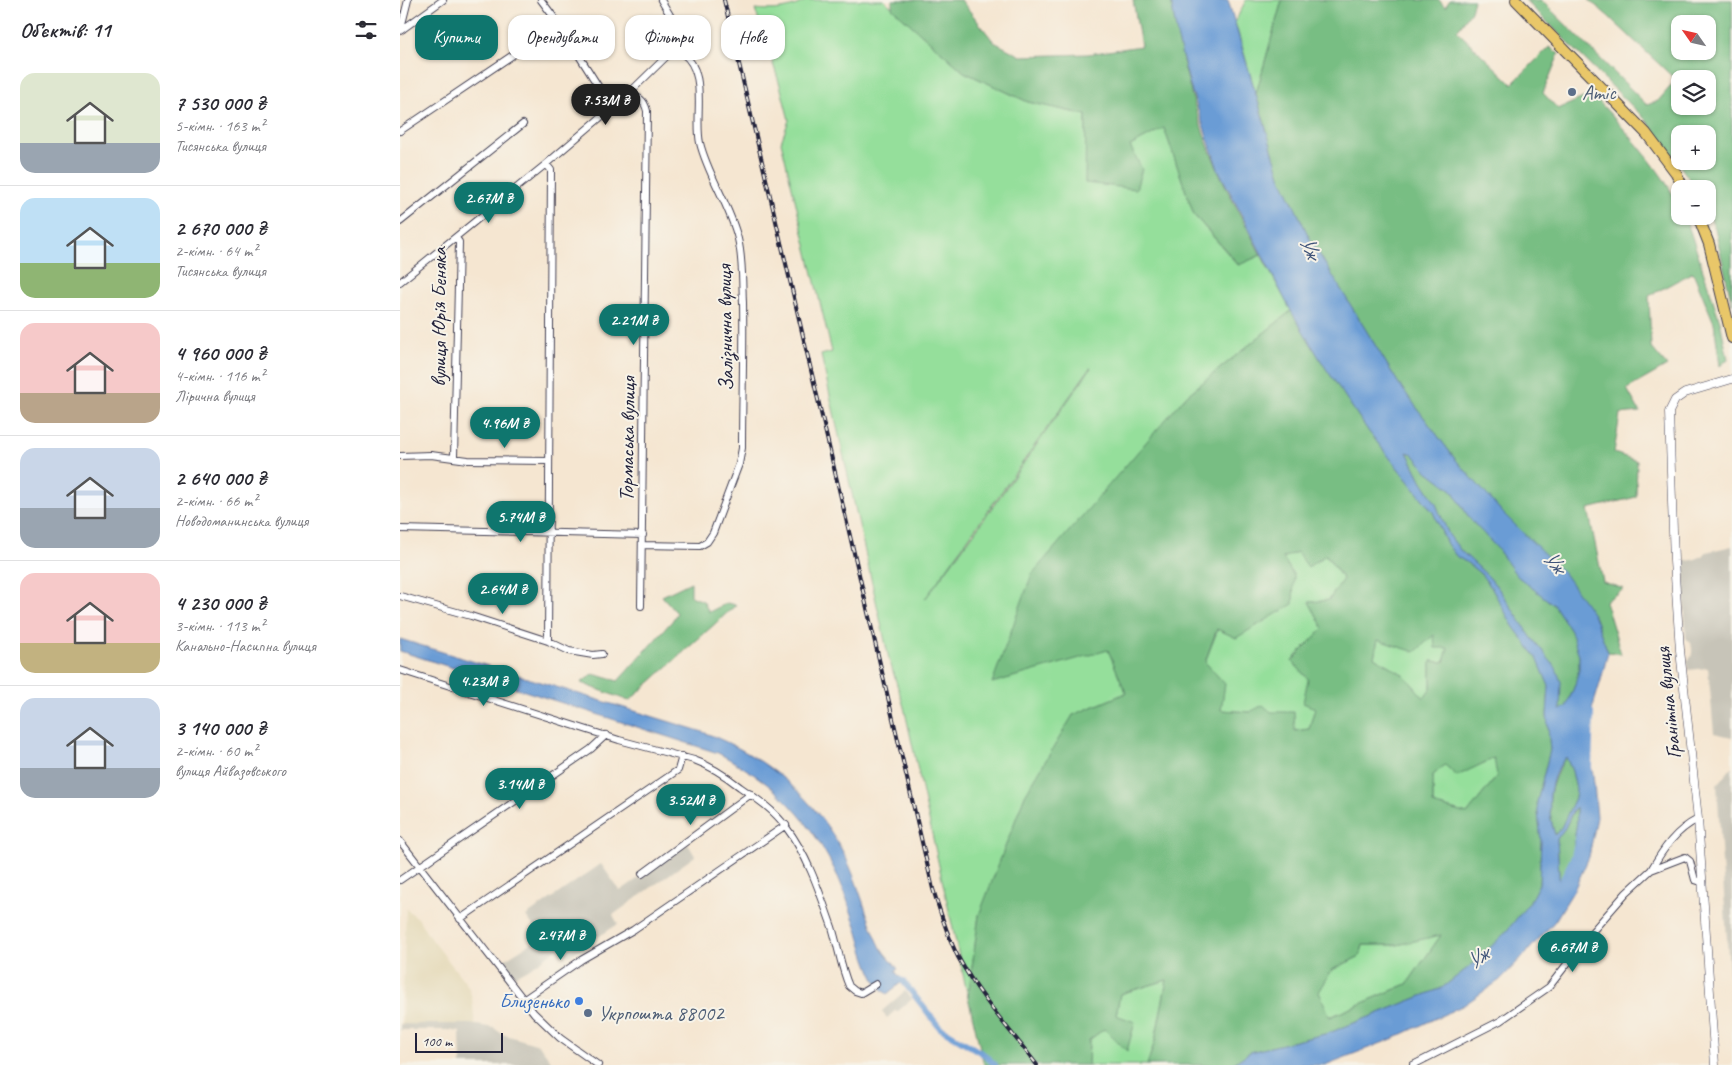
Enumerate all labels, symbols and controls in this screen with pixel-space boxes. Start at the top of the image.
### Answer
chip: Купити [415,15,498,60]
chip: Орендувати [508,15,615,60]
chip: Фільтри [625,15,711,60]
chip: Нове [721,15,785,60]
north arrow [1671,15,1716,60]
map controls [1671,15,1716,225]
icon: filters [352,16,380,44]
text: Об’єктів: 11 [20,17,110,43]
button: layers [1671,70,1716,115]
place label: Amic [1582,79,1617,105]
pin: 7.53M ₴ [560,84,652,126]
marker: Amic [1566,86,1578,98]
text: 7 530 000 ₴ [175,90,266,116]
text: 7.53M ₴ [582,90,630,110]
icon: home [60,93,120,153]
text: 5-кімн. · 163 m² [175,116,265,136]
button: + [1671,125,1716,170]
text: Тисянська вулиця [175,136,266,156]
button: − [1671,180,1716,225]
pin: 2.67M ₴ [443,182,535,224]
text: 2.67M ₴ [465,188,513,208]
text: 2 670 000 ₴ [175,215,266,241]
icon: home [60,218,120,278]
water label: Уж [1293,232,1329,267]
text: 2-кімн. · 64 m² [175,241,257,261]
street label: вулиця Юрія Беняка [426,245,452,387]
text: Тисянська вулиця [175,261,266,281]
street label: Залізнична вулиця [711,263,740,391]
pin: 2.21M ₴ [588,304,680,346]
text: 2.21M ₴ [610,310,658,330]
text: 4 960 000 ₴ [175,340,266,366]
icon: home [60,343,120,403]
text: 4-кімн. · 116 m² [175,366,265,386]
street label: Тормаська вулиця [613,375,641,502]
text: Лірична вулиця [175,386,255,406]
pin: 4.96M ₴ [459,406,551,449]
text: 4.96M ₴ [481,413,529,433]
text: 2 640 000 ₴ [175,465,266,491]
icon: home [60,468,120,528]
text: 2-кімн. · 66 m² [175,491,257,511]
pin: 5.74M ₴ [475,500,567,543]
text: 5.74M ₴ [497,507,545,527]
text: Новодоманинська вулиця [175,511,308,531]
water label: Уж [1536,544,1575,582]
pin: 2.64M ₴ [457,572,549,615]
text: 2.64M ₴ [479,579,527,599]
text: 4 230 000 ₴ [175,590,266,616]
icon: home [60,593,120,653]
text: 3-кімн. · 113 m² [175,616,265,636]
text: Канально-Насипна вулиця [175,636,316,656]
street label: Гранітна вулиця [1649,644,1687,760]
pin: 4.23M ₴ [438,664,530,707]
text: 4.23M ₴ [460,671,508,691]
text: 3 140 000 ₴ [175,715,266,741]
icon: home [60,718,120,778]
text: 2-кімн. · 60 m² [175,741,257,761]
text: вулиця Айвазовського [175,761,286,781]
pin: 3.14M ₴ [474,768,566,810]
text: 3.14M ₴ [496,774,544,794]
pin: 3.52M ₴ [645,784,737,826]
text: 3.52M ₴ [667,790,715,810]
pin: 2.47M ₴ [515,918,607,961]
text: 2.47M ₴ [537,925,585,945]
pin: 6.67M ₴ [1527,930,1619,973]
text: 6.67M ₴ [1549,937,1597,957]
water label: Уж [1460,938,1498,976]
place label: Близенько [499,988,571,1014]
marker: Близенько [573,995,585,1007]
place label: Укрпошта 88002 [598,1000,725,1026]
marker: Укрпошта 88002 [582,1007,594,1019]
scale bar [415,1030,502,1053]
text: 100 m [422,1033,452,1050]

